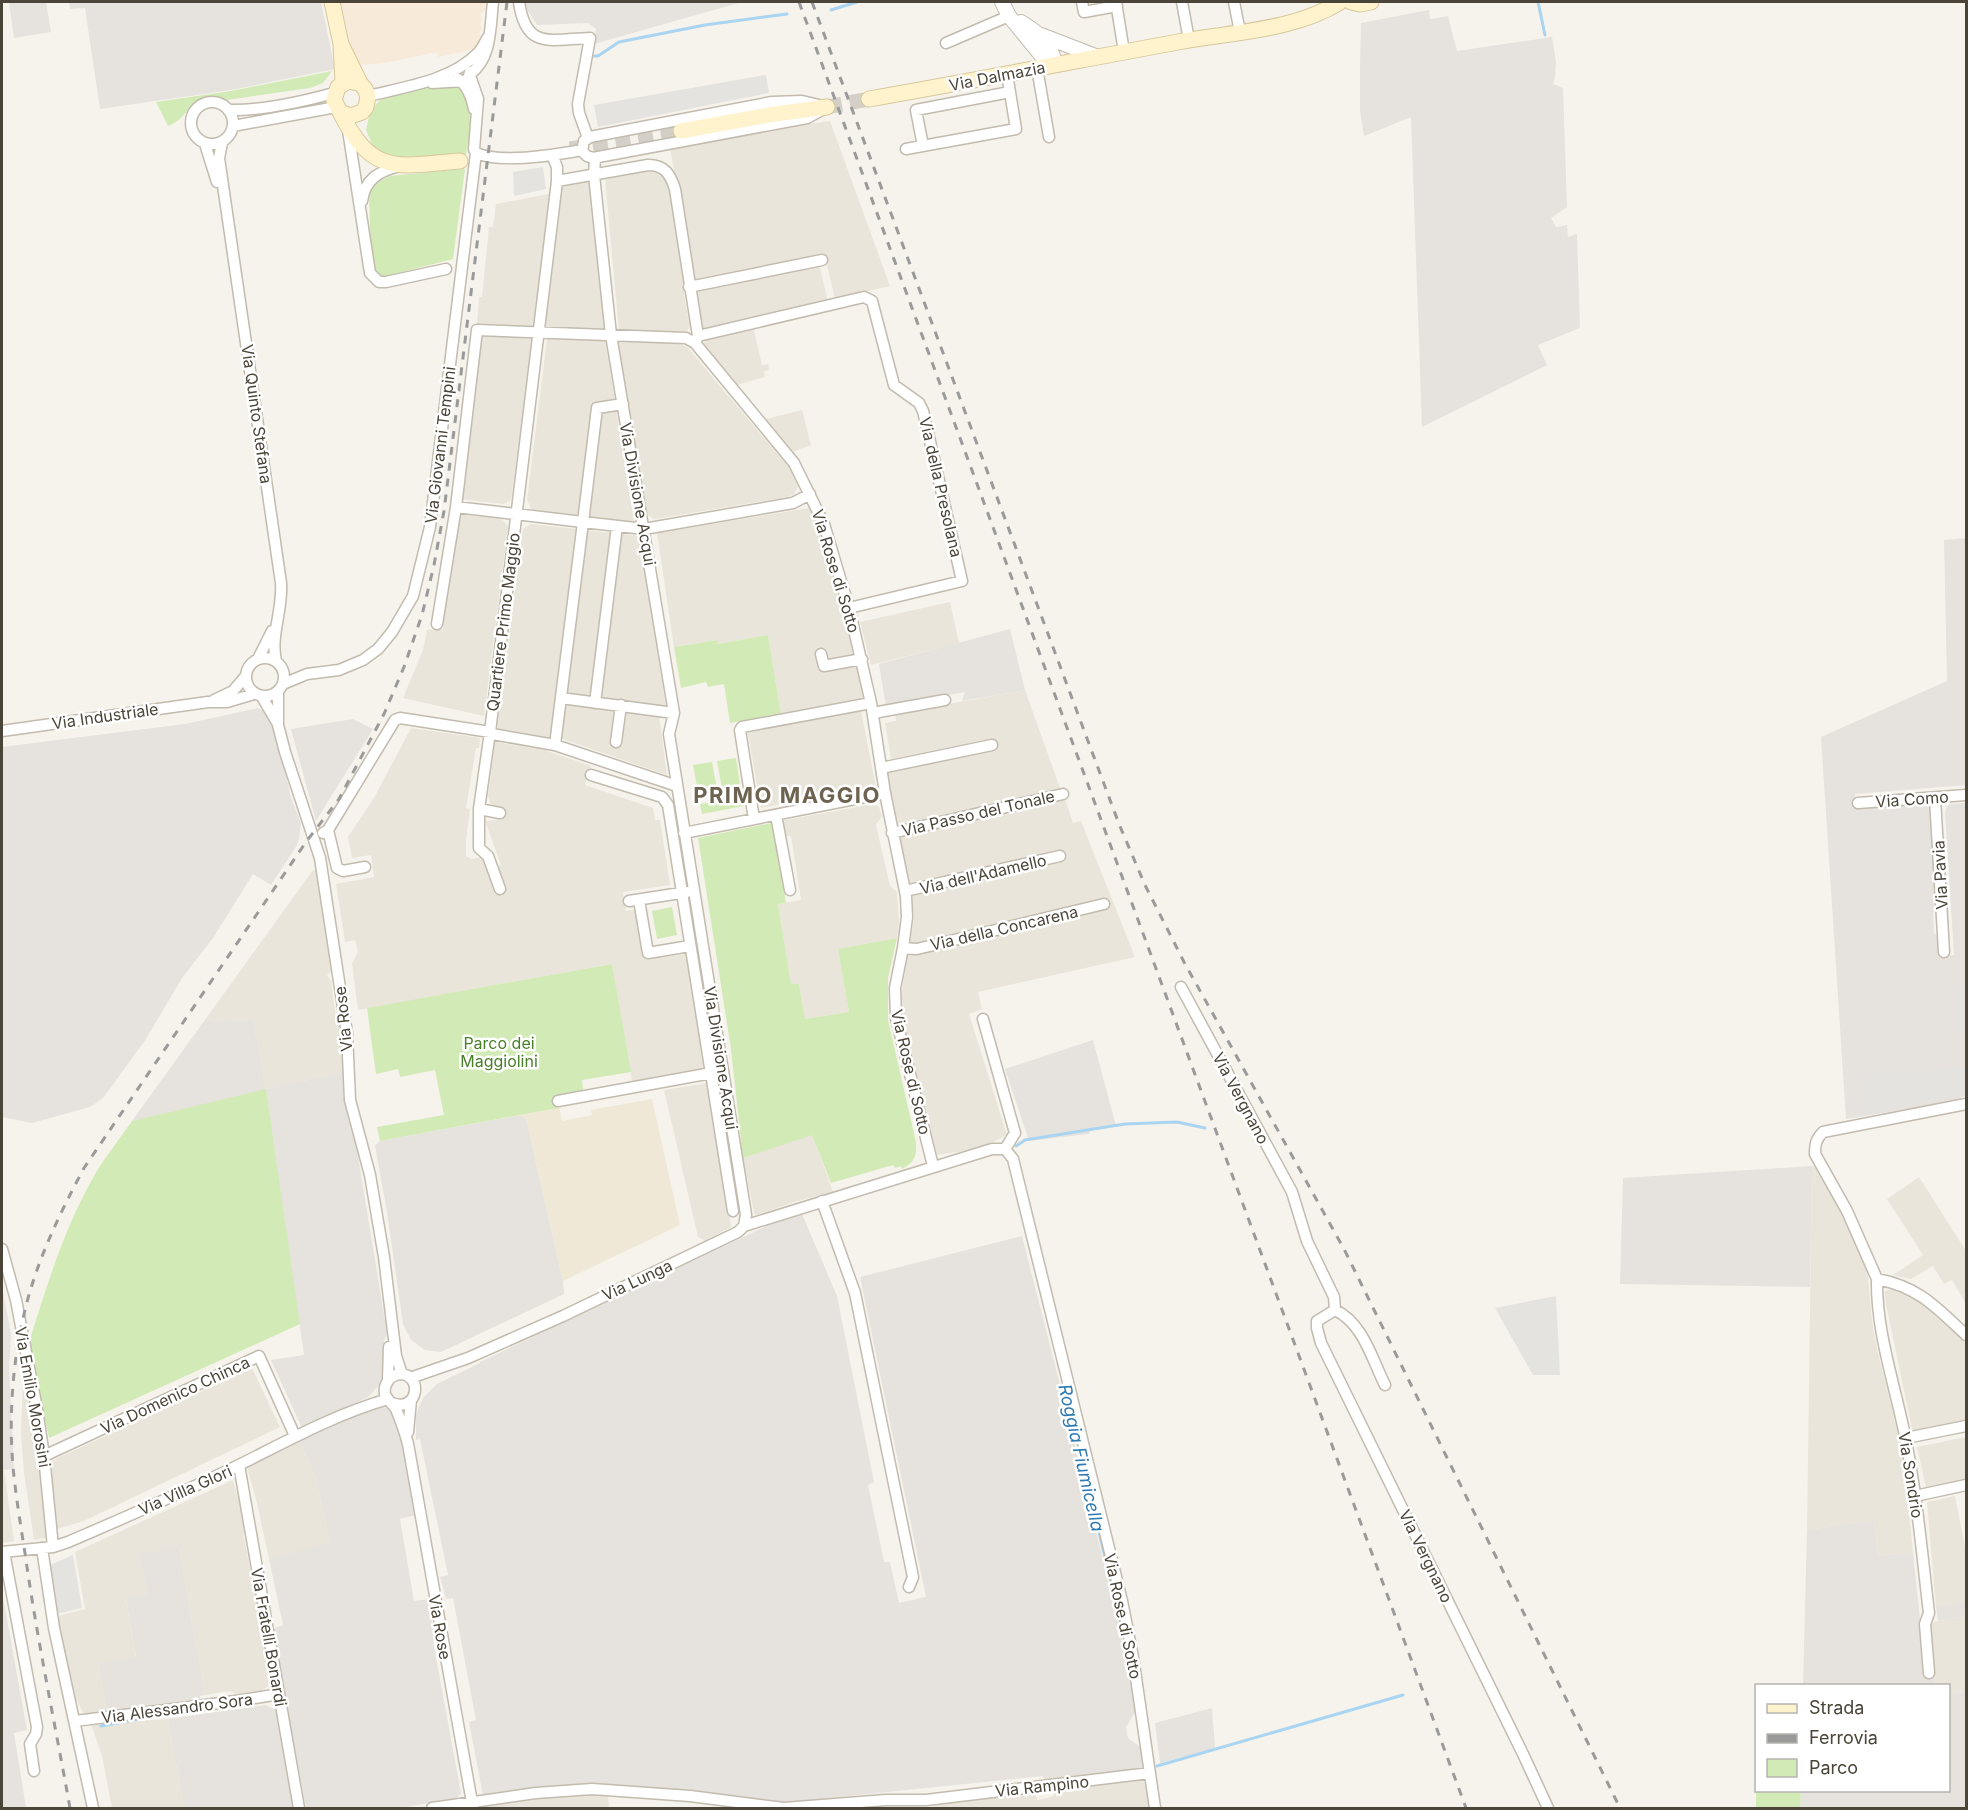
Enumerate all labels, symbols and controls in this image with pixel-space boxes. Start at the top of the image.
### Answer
street label: Via Dalmazia [947,57,1047,95]
street label: Via Quinto Stefana [237,343,277,485]
street label: Via Giovanni Tempini [420,365,460,525]
street label: Via della Presolana [915,415,967,559]
street label: Via Divisione Acqui [616,421,660,567]
street label: Via Rose di Sotto [808,507,864,635]
street label: Quartiere Primo Maggio [482,531,524,713]
street label: Via Industriale [50,699,160,733]
district label: PRIMO MAGGIO [693,782,881,808]
street label: Via Passo del Tonale [900,786,1056,840]
street label: Via Como [1875,786,1949,812]
street label: Via Pavia [1928,840,1952,910]
street label: Via dell'Adamello [918,850,1048,898]
street label: Via della Concarena [928,901,1080,955]
street label: Via Rose [330,985,356,1053]
street label: Via Divisione Acqui [700,985,742,1131]
street label: Via Rose di Sotto [887,1007,935,1137]
park label: Parco dei Maggiolini [460,1033,538,1071]
street label: Via Vergnano [1208,1049,1274,1147]
street label: Via Lunga [599,1255,675,1305]
street label: Via Emilio Morosini [11,1325,55,1469]
street label: Via Domenico Chinca [97,1352,253,1438]
water label: Roggia Fiumicella [1054,1382,1109,1534]
street label: Via Sondrio [1894,1430,1928,1520]
street label: Via Villa Glori [135,1461,235,1519]
street label: Via Vergnano [1395,1506,1457,1606]
street label: Via Rose di Sotto [1100,1551,1146,1681]
street label: Via Fratelli Bonardi [247,1566,291,1708]
street label: Via Rose [424,1593,456,1661]
legend [1755,1684,1950,1792]
street label: Via Alessandro Sora [100,1689,254,1727]
text: Strada [1809,1697,1864,1718]
text: Ferrovia [1809,1727,1878,1748]
text: Parco [1809,1757,1858,1778]
street label: Via Rampino [994,1771,1090,1801]

